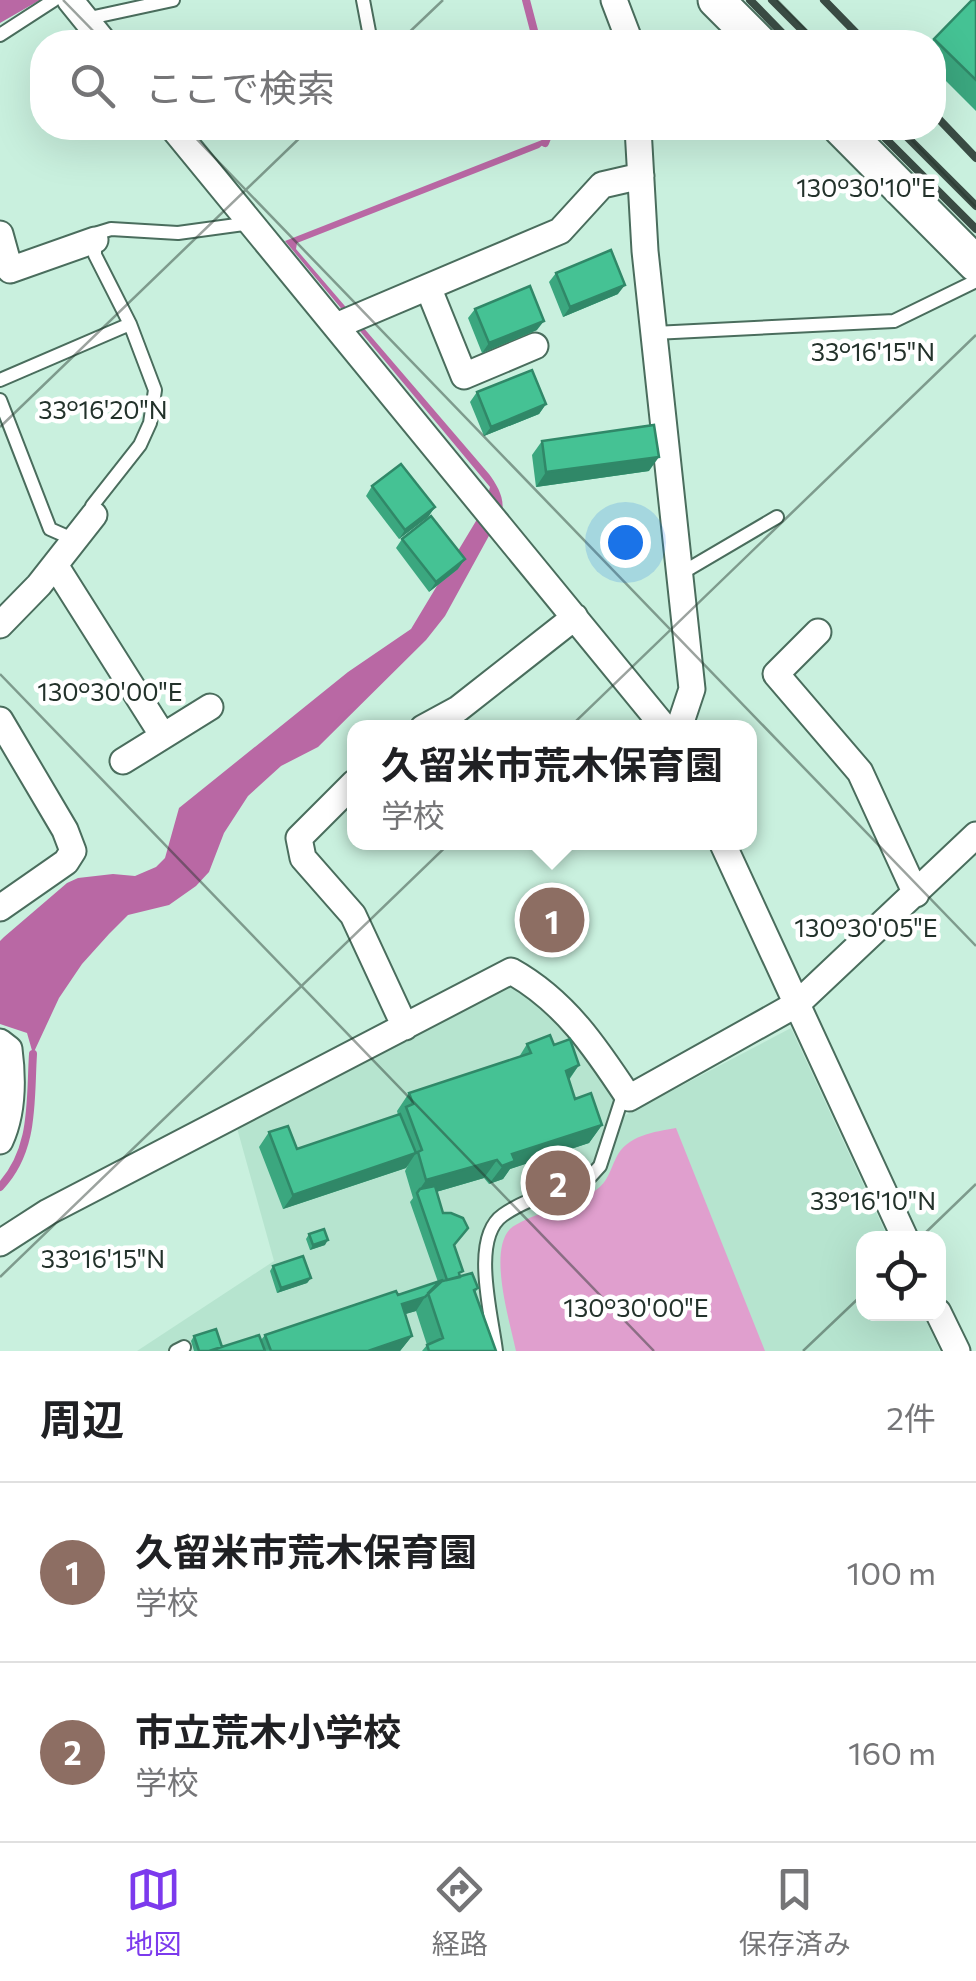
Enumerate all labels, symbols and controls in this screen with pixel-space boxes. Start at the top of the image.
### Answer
search box [30,30,946,140]
icon: search [65,58,120,113]
text: ここで検索 [145,63,335,110]
text: 130°30'10"E [796,172,936,202]
text: 33°16'15"N [811,336,935,366]
text: 33°16'20"N [38,394,168,424]
your location [600,517,651,568]
text: 130°30'00"E [37,676,183,706]
popup [347,720,757,850]
text: 久留米市荒木保育園 [381,740,723,787]
text: 学校 [381,794,445,834]
pin: 1 [520,882,584,958]
text: 130°30'05"E [794,912,938,942]
pin: 2 [526,1146,590,1220]
text: 33°16'10"N [810,1185,936,1215]
map controls [856,1231,946,1321]
button: locate [856,1231,946,1321]
text: 33°16'15"N [41,1243,165,1273]
text: 130°30'00"E [563,1292,709,1322]
text: 周辺 [40,1392,124,1444]
text: 2件 [886,1397,936,1437]
text: 久留米市荒木保育園 [135,1527,477,1574]
text: 1 [65,1552,80,1592]
text: 100 m [847,1552,936,1592]
text: 学校 [135,1581,199,1621]
text: 市立荒木小学校 [135,1707,401,1754]
text: 2 [63,1732,82,1772]
text: 160 m [848,1732,936,1772]
text: 学校 [135,1761,199,1801]
tab: 地図 [125,1862,181,1962]
tab: 経路 [432,1862,488,1962]
tab: 保存済み [739,1862,851,1962]

